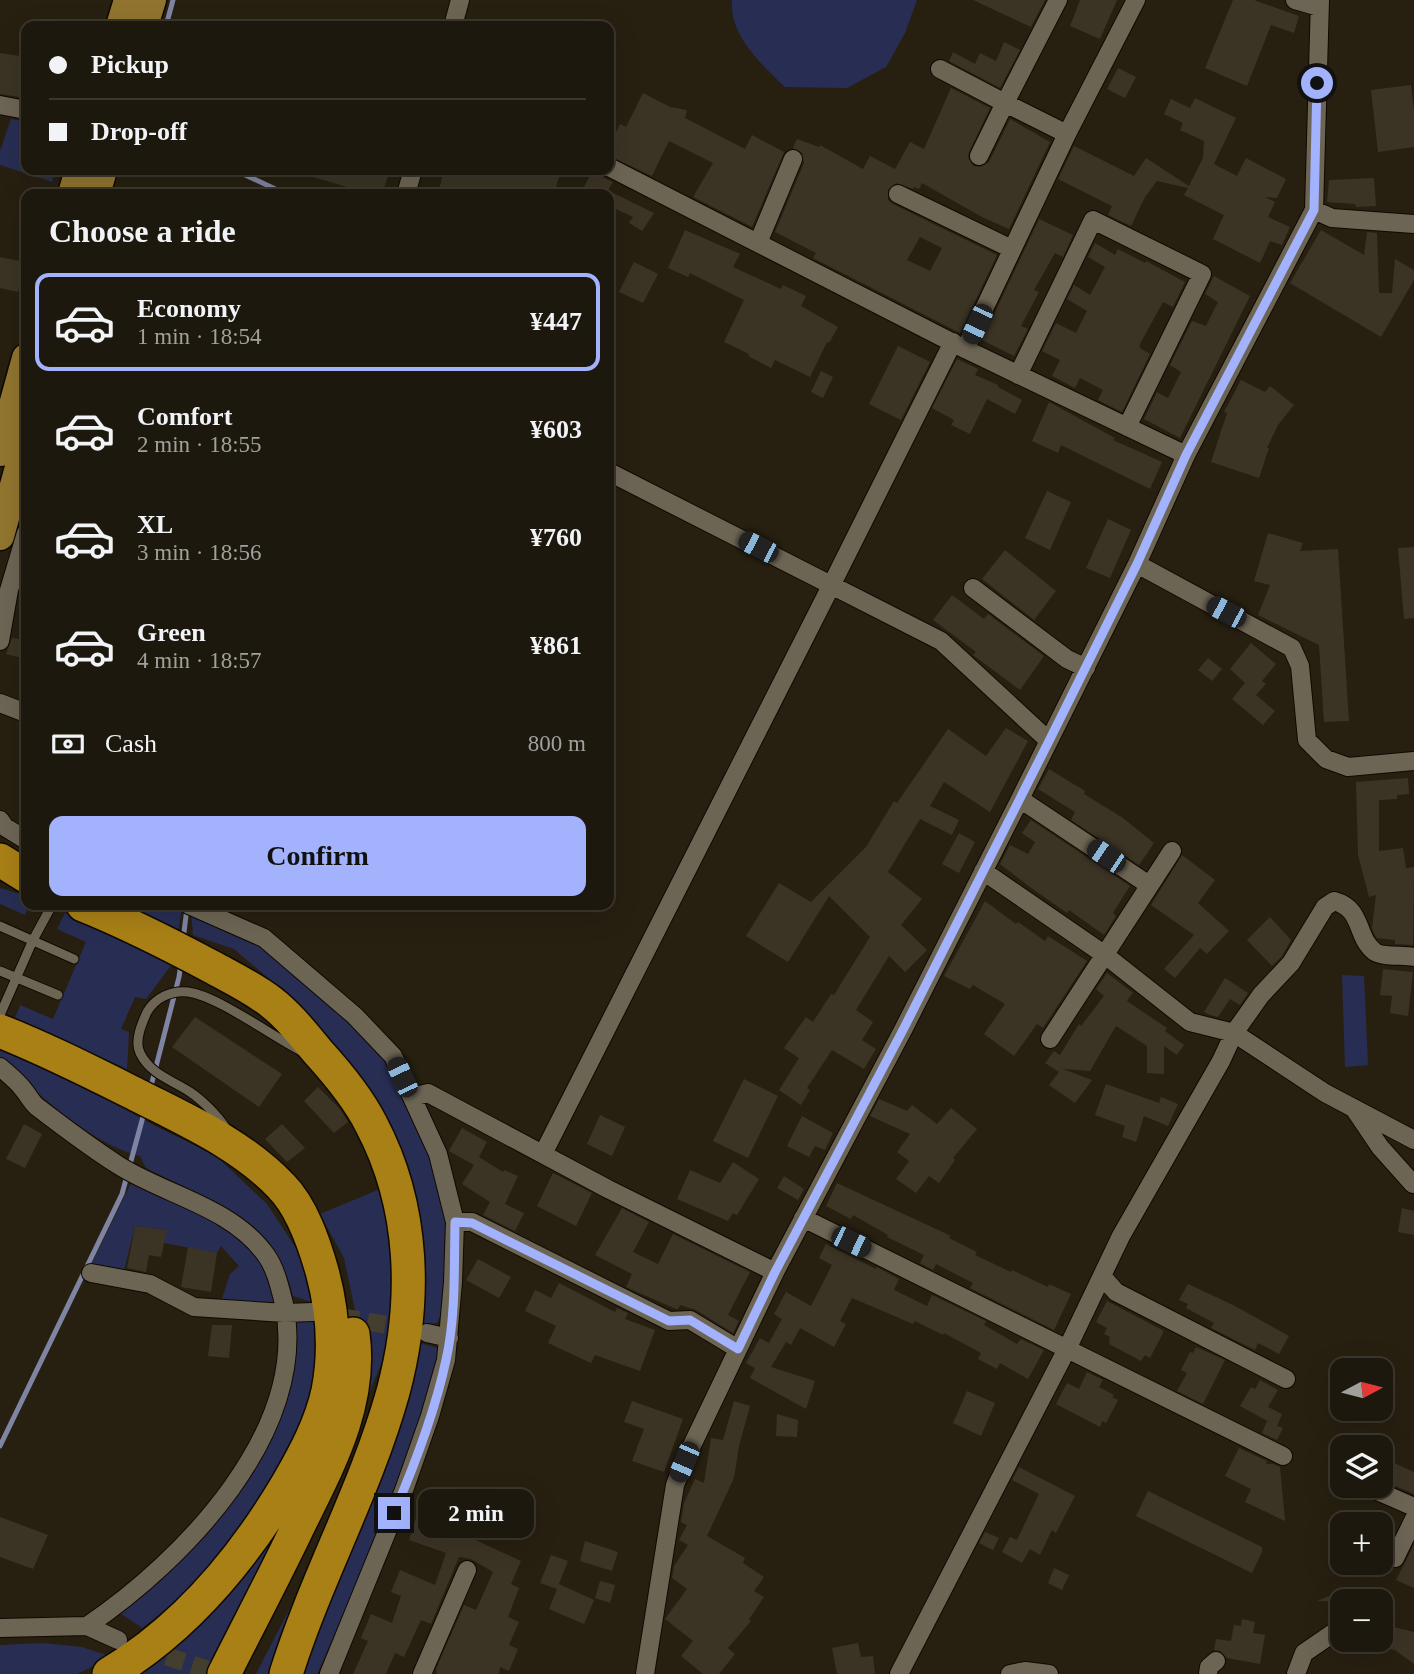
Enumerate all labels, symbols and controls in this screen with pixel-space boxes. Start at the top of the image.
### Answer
text: Pickup [91,50,169,79]
route start [1301,67,1333,99]
text: Drop-off [91,117,187,146]
text: Choose a ride [49,213,236,249]
icon: car [53,291,116,354]
text: Economy [137,294,241,323]
car [959,301,996,347]
text: ¥447 [530,307,582,336]
text: 1 min · 18:54 [137,324,262,349]
icon: car [53,399,116,462]
text: Comfort [137,402,232,431]
text: ¥603 [530,415,582,444]
text: 2 min · 18:55 [137,432,262,457]
icon: car [53,507,116,570]
text: XL [137,510,173,539]
text: ¥760 [530,523,582,552]
car [735,528,782,566]
text: 3 min · 18:56 [137,540,262,565]
car [1203,593,1250,631]
icon: car [53,615,116,678]
text: Green [137,618,206,647]
text: ¥861 [530,631,582,660]
text: 4 min · 18:57 [137,648,262,673]
icon: cash [49,725,87,763]
text: Cash [105,729,157,758]
text: 800 m [528,731,586,756]
button: Confirm [49,816,586,896]
car [1083,836,1130,876]
car [384,1054,421,1100]
car [828,1223,875,1261]
north arrow [1330,1358,1393,1421]
map controls [1330,1358,1393,1652]
button: layers [1330,1435,1393,1498]
car [667,1439,702,1485]
callout: 2 min [418,1488,534,1538]
route end [378,1497,410,1529]
text: 2 min [448,1501,504,1526]
button: + [1330,1512,1393,1575]
button: − [1330,1589,1393,1652]

